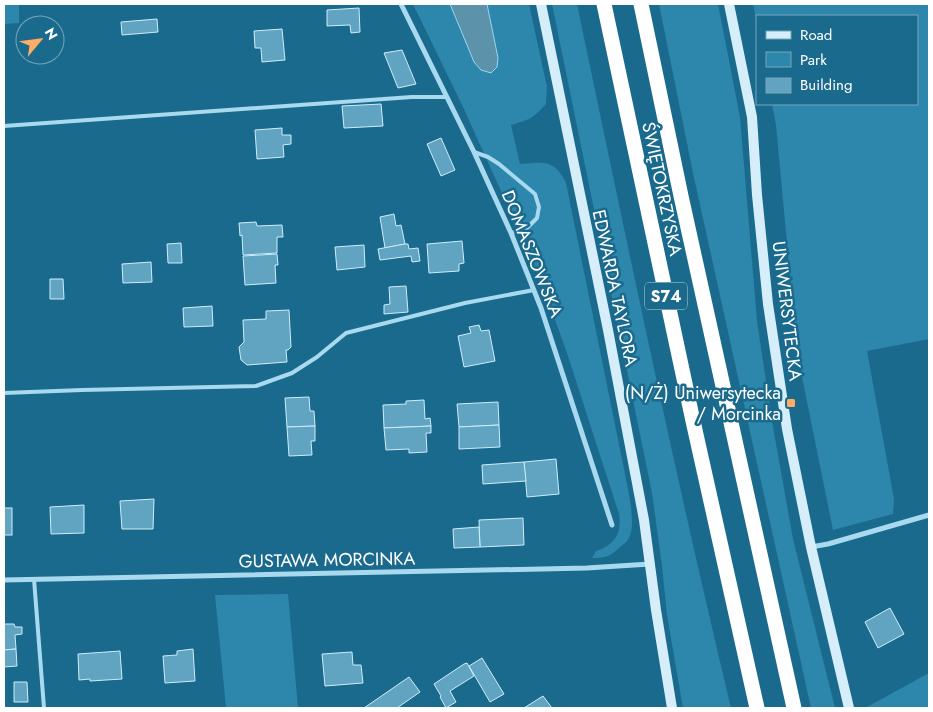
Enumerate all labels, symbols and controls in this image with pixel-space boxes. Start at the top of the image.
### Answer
north arrow [15,15,65,65]
legend [756,15,918,105]
text: N [40,24,63,43]
text: Road [800,24,832,46]
text: Park [800,49,827,71]
text: Building [800,74,852,96]
street label: ŚWIĘTOKRZYSKA [635,120,689,258]
street label: DOMASZOWSKA [495,186,569,322]
street label: EDWARDA TAYLORA [586,207,644,369]
street label: UNIWERSYTECKA [766,240,808,382]
road number: S74 [645,282,687,310]
place label: (N/Ż) Uniwersytecka / Morcinka [625,380,781,427]
marker: (N/Ż) Uniwersytecka / Morcinka [785,397,797,409]
street label: GUSTAWA MORCINKA [238,545,416,575]

